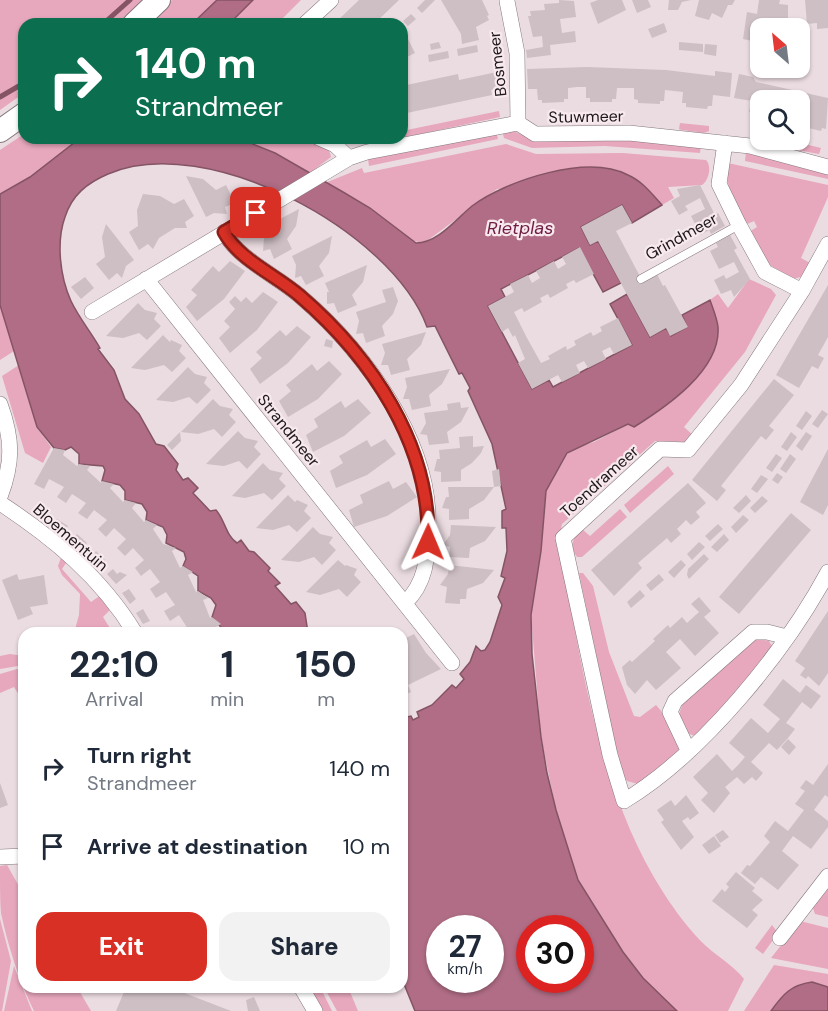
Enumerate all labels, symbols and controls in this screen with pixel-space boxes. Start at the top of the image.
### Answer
north arrow [750,18,810,78]
map controls [750,18,810,150]
street label: Bosmeer [484,30,511,98]
text: 140 m [135,36,257,91]
icon: right [36,42,114,120]
text: Strandmeer [135,89,283,124]
button: search [750,90,810,150]
street label: Stuwmeer [548,105,624,128]
pin [230,187,281,238]
icon: arrive [239,196,272,229]
street label: Grindmeer [641,208,721,265]
water label: Rietplas [487,216,553,240]
street label: Strandmeer [253,390,324,471]
street label: Toendrameer [556,441,643,522]
street label: Bloementuin [29,499,113,576]
position arrow [396,510,460,574]
text: 22:10 [69,641,159,688]
text: 1 [221,641,234,688]
text: 150 [296,641,357,688]
text: Arrival [85,686,143,712]
text: min [210,686,244,712]
text: m [317,686,335,712]
text: Turn right [87,741,192,770]
icon: right [36,752,69,785]
text: 140 m [329,754,390,783]
text: Strandmeer [87,770,197,796]
icon: arrive [36,830,69,863]
text: Arrive at destination [87,832,308,861]
text: 10 m [343,832,390,861]
button: Exit [36,912,207,981]
button: Share [219,912,390,981]
speed limit sign: 30 [516,915,594,993]
text: 27 [448,927,482,966]
text: km/h [447,959,483,979]

